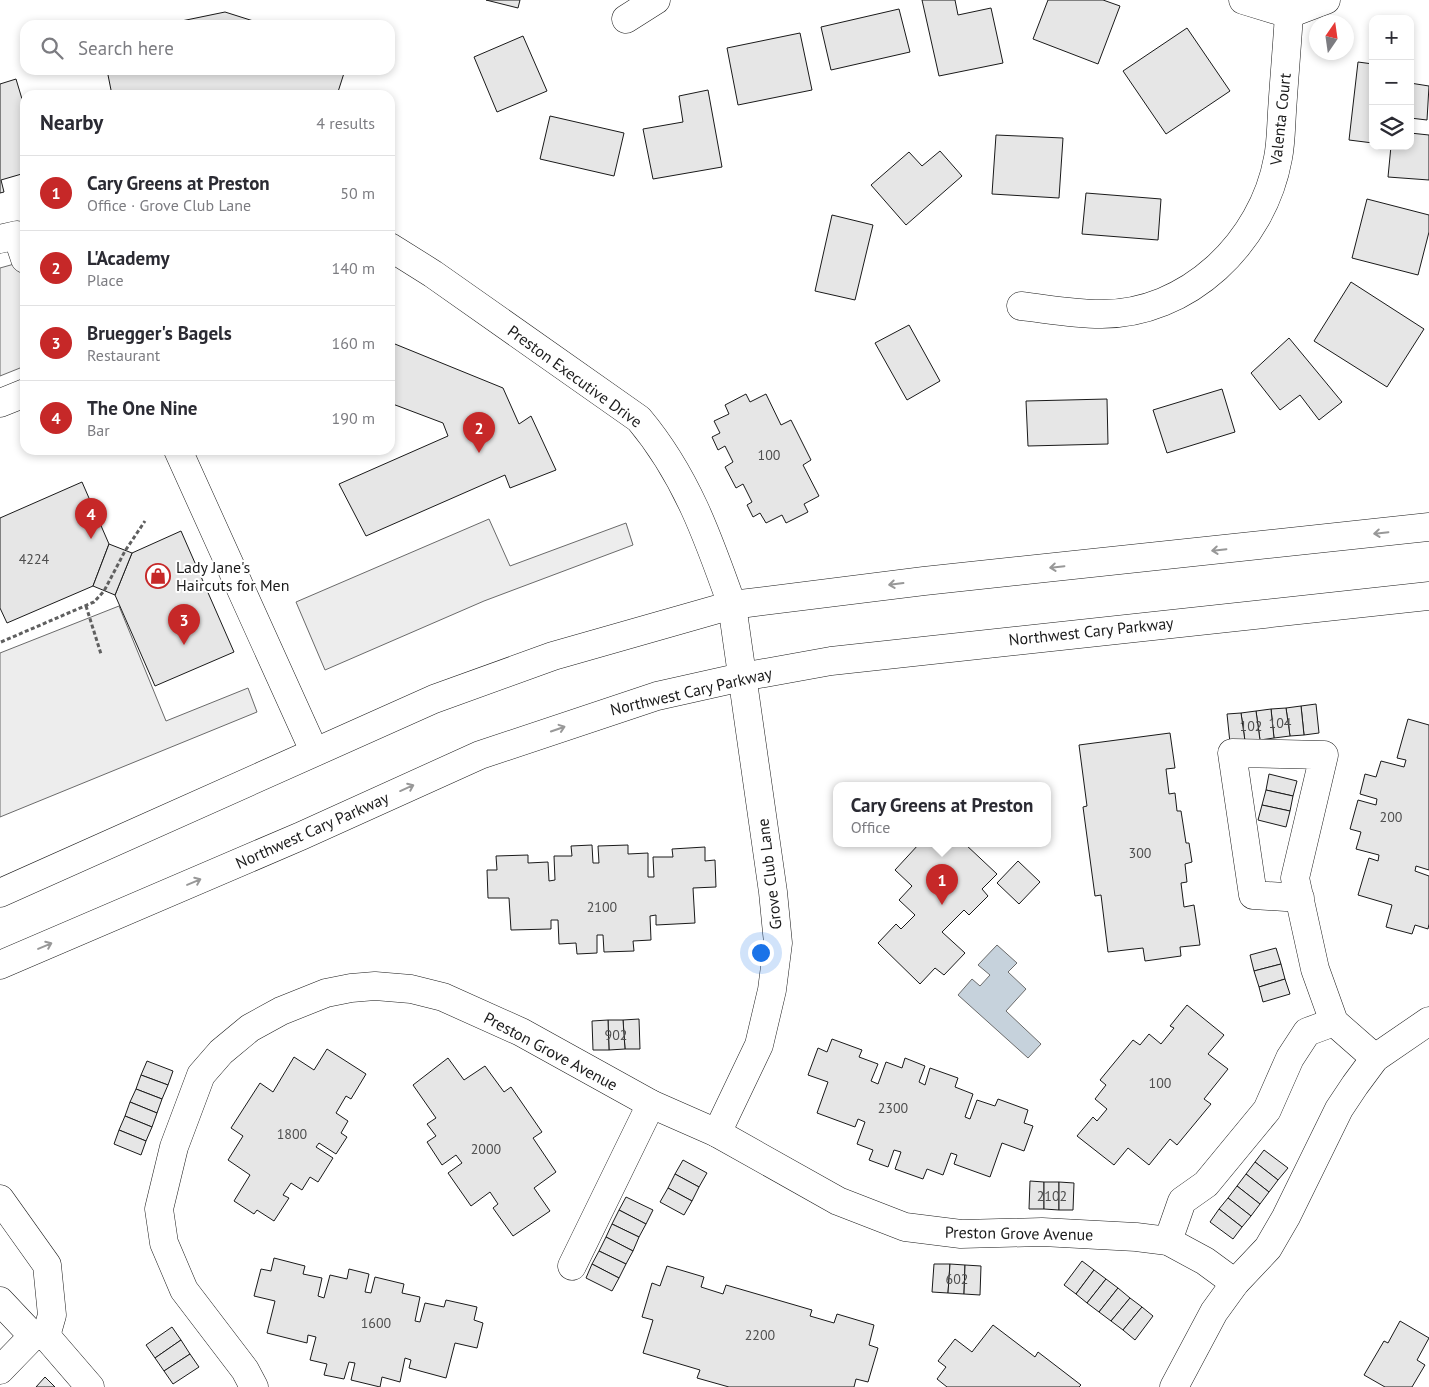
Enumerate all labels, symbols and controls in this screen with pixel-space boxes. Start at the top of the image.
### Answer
north arrow [1309,15,1354,60]
map controls [1369,15,1414,150]
button: + [1369,15,1414,60]
search box [20,20,395,75]
icon: search [38,34,66,62]
text: Search here [78,36,174,60]
button: − [1369,60,1414,105]
street label: Valenta Court [1265,71,1295,167]
button: layers [1369,105,1414,150]
text: Nearby [40,109,103,136]
text: 4 results [316,113,375,133]
text: Cary Greens at Preston [87,171,270,195]
text: 1 [51,183,61,203]
text: 50 m [340,183,375,203]
text: Office · Grove Club Lane [87,195,251,215]
text: L'Academy [87,246,170,270]
text: 2 [51,258,61,278]
text: 140 m [332,258,375,278]
text: Place [87,270,124,290]
text: Bruegger's Bagels [87,321,232,345]
street label: Preston Executive Drive [504,321,646,431]
text: 3 [51,333,61,353]
text: 160 m [332,333,375,353]
text: Restaurant [87,345,160,365]
text: The One Nine [87,396,198,420]
text: 4 [51,408,61,428]
text: 190 m [332,408,375,428]
pin: 2 [463,412,495,453]
text: Bar [87,420,110,440]
house number: 100 [758,446,781,464]
pin: 4 [75,498,107,539]
one-way arrow [1373,528,1389,538]
one-way arrow [1211,546,1227,555]
house number: 4224 [19,550,50,568]
place label: Lady Jane's Haircuts for Men [176,557,289,595]
one-way arrow [1050,562,1066,572]
shop icon: Lady Jane's Haircuts for Men [145,563,171,589]
one-way arrow [888,579,904,589]
pin: 3 [168,604,200,645]
street label: Northwest Cary Parkway [1008,612,1175,650]
street label: Northwest Cary Parkway [608,663,774,719]
house number: 104 [1269,714,1292,732]
house number: 102 [1240,717,1262,735]
one-way arrow [550,724,566,733]
popup [833,782,1051,847]
one-way arrow [399,783,414,793]
street label: Northwest Cary Parkway [232,787,392,873]
text: Cary Greens at Preston [851,793,1033,817]
house number: 200 [1380,808,1403,826]
street label: Grove Club Lane [752,817,786,931]
text: Office [851,817,890,837]
house number: 300 [1129,844,1152,862]
pin: 1 [926,864,958,905]
one-way arrow [186,876,201,886]
house number: 2100 [587,898,618,916]
one-way arrow [37,940,52,950]
your location [748,940,774,966]
street label: Preston Grove Avenue [481,1007,621,1095]
house number: 902 [605,1026,627,1044]
house number: 100 [1149,1074,1172,1092]
house number: 2300 [878,1099,909,1117]
house number: 1800 [277,1125,308,1143]
house number: 2000 [471,1140,502,1158]
house number: 2102 [1037,1187,1067,1205]
street label: Preston Grove Avenue [945,1222,1093,1244]
house number: 602 [946,1270,968,1288]
house number: 1600 [361,1314,392,1332]
house number: 2200 [745,1326,776,1344]

